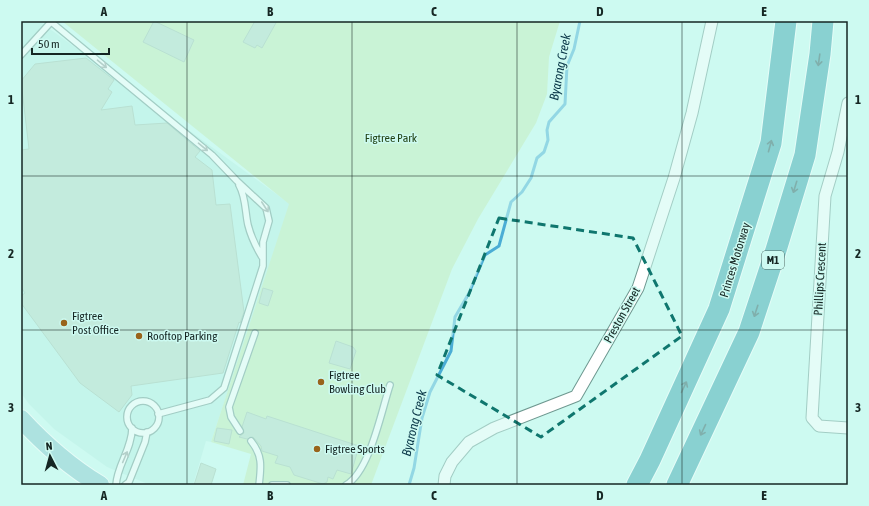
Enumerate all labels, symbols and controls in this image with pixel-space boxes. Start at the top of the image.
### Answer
text: A [100,4,108,19]
text: B [267,4,274,19]
text: C [431,4,437,19]
text: D [596,4,604,19]
text: E [761,4,767,19]
scale bar [32,30,109,56]
water label: Byarong Creek [546,32,574,102]
text: 50 m [38,37,60,51]
one-way arrow [815,53,823,66]
one-way arrow [97,60,108,68]
text: 1 [8,92,14,107]
text: 1 [855,92,861,107]
park label: Figtree Park [365,131,418,145]
one-way arrow [767,140,774,153]
one-way arrow [197,142,208,151]
one-way arrow [791,181,798,194]
one-way arrow [260,202,269,213]
street label: Princes Motorway [717,221,753,299]
street label: Phillips Crescent [811,242,829,316]
text: 2 [8,246,14,261]
text: 2 [855,246,861,261]
road number: M1 [762,251,784,269]
street label: Preston Street [601,284,643,345]
one-way arrow [752,304,759,317]
place label: Figtree Post Office [72,309,119,337]
marker: Figtree Post Office [59,318,69,328]
place label: Rooftop Parking [147,329,218,343]
marker: Rooftop Parking [134,331,144,341]
place label: Figtree Bowling Club [329,368,386,396]
marker: Figtree Bowling Club [316,377,326,387]
one-way arrow [681,381,688,393]
water label: Byarong Creek [399,388,430,458]
text: 3 [8,400,14,415]
text: 3 [855,400,861,415]
one-way arrow [699,423,706,435]
north arrow [30,436,70,476]
text: N [45,440,53,452]
place label: Figtree Sports [325,442,385,456]
marker: Figtree Sports [312,444,322,454]
one-way arrow [122,451,129,463]
text: A [100,488,108,503]
text: B [267,488,274,503]
text: C [431,488,437,503]
text: D [596,488,604,503]
text: E [761,488,767,503]

